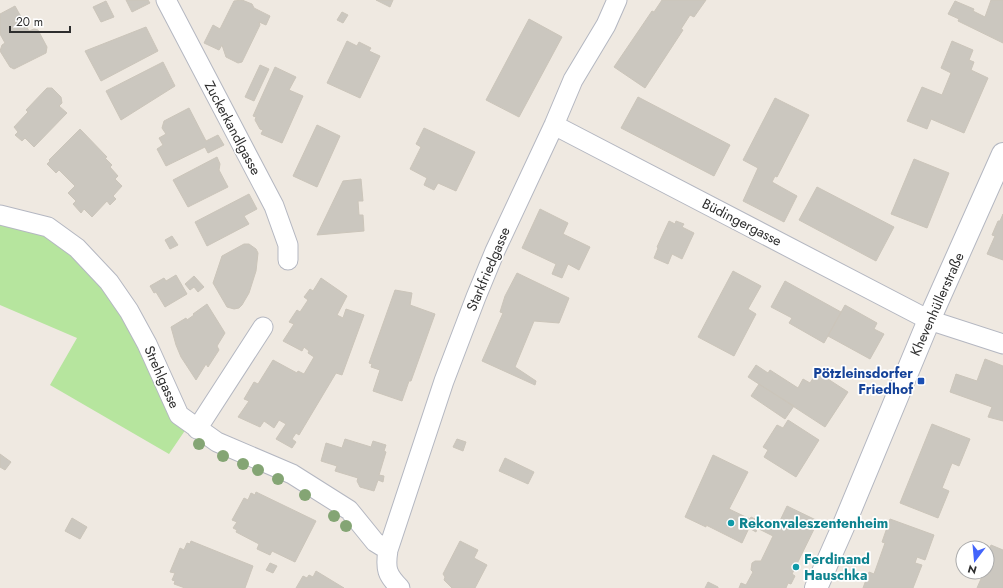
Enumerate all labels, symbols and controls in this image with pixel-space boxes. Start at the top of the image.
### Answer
scale bar [10,8,70,34]
text: 20 m [16,13,43,31]
street label: Zuckerkandlgasse [200,77,266,179]
street label: Büdingergasse [699,193,785,251]
street label: Starkfriedgasse [461,224,515,314]
street label: Khevenhüllerstraße [905,249,969,359]
street label: Strehlgasse [139,343,185,411]
place label: Pötzleinsdorfer Friedhof [813,363,914,399]
marker: Pötzleinsdorfer Friedhof [916,376,926,386]
place label: Rekonvaleszentenheim [739,513,888,533]
marker: Rekonvaleszentenheim [726,518,736,528]
north arrow [955,540,995,580]
place label: Ferdinand Hauschka [804,549,870,585]
text: N [966,561,979,579]
marker: Ferdinand Hauschka [791,562,801,572]

